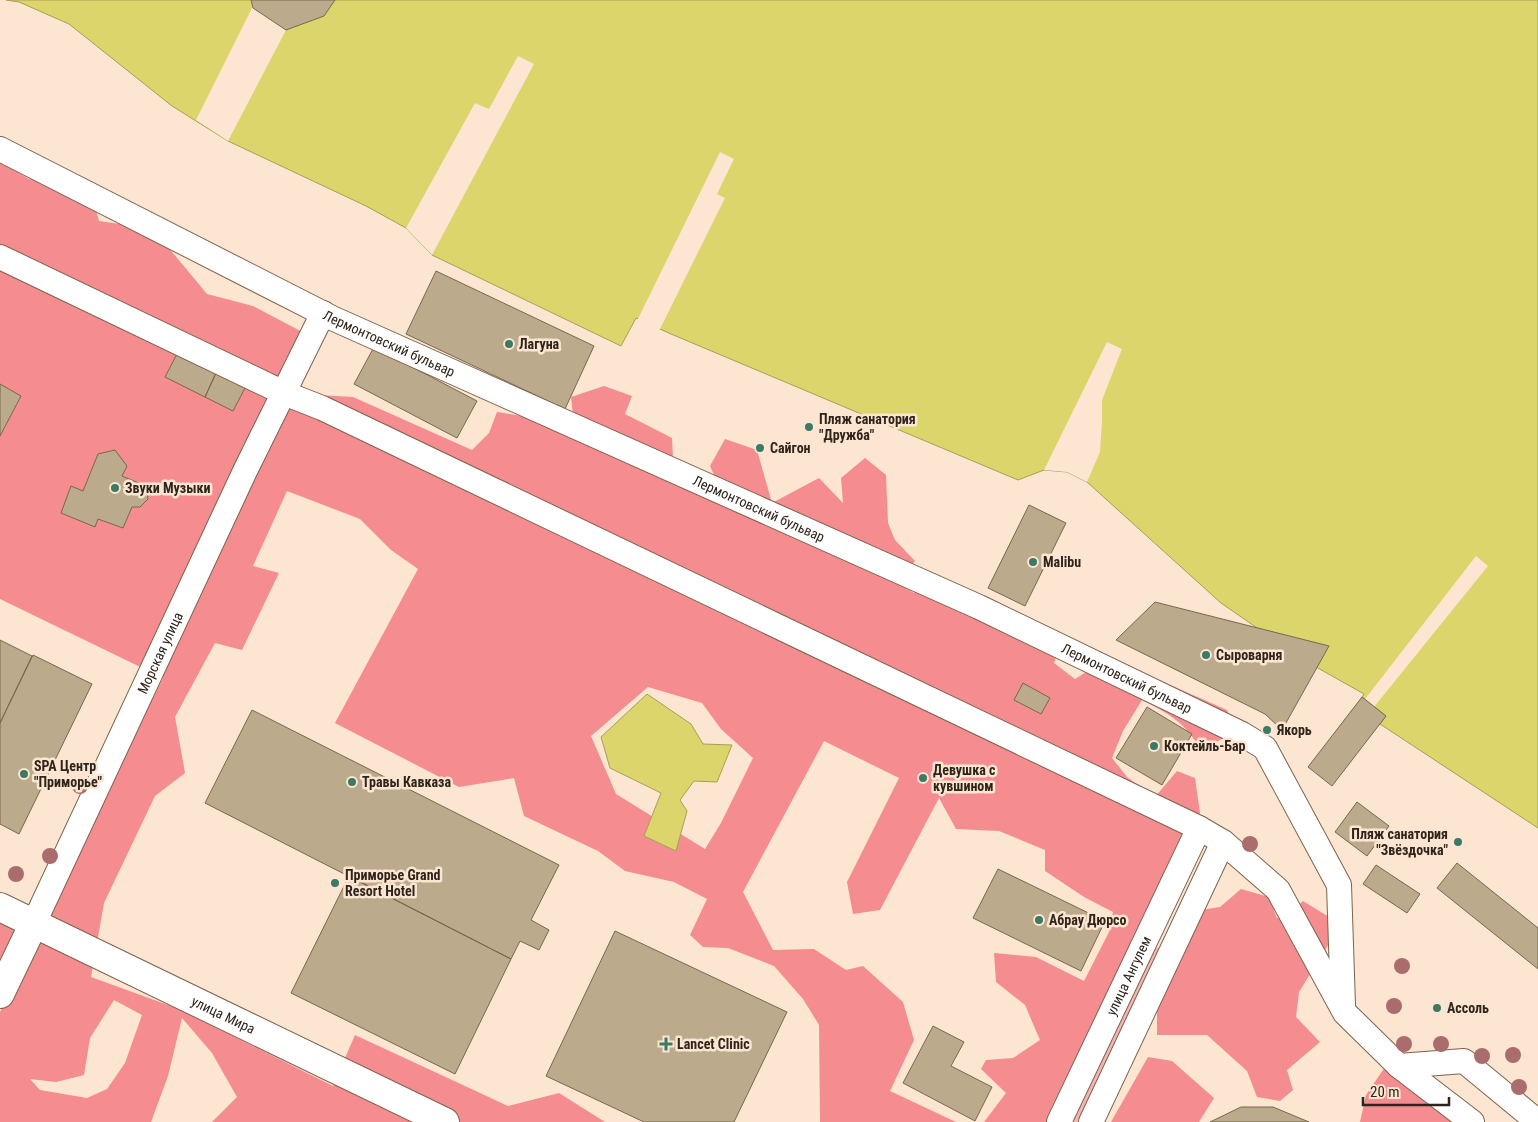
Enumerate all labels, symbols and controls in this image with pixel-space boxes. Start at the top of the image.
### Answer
street label: Лермонтовский бульвар [320,307,458,380]
place label: Лагуна [519,336,560,352]
marker: Лагуна [503,338,515,350]
place label: Пляж санатория "Дружба" [819,411,916,443]
marker: Пляж санатория "Дружба" [803,421,815,433]
place label: Сайгон [770,440,811,456]
marker: Сайгон [754,442,766,454]
street label: Лермонтовский бульвар [690,472,827,545]
place label: Звуки Музыки [125,480,210,496]
marker: Звуки Музыки [109,482,121,494]
place label: Malibu [1043,554,1081,570]
marker: Malibu [1027,556,1039,568]
street label: Морская улица [134,610,186,696]
street label: Лермонтовский бульвар [1059,640,1194,717]
place label: Сыроварня [1216,647,1283,663]
marker: Сыроварня [1200,649,1212,661]
place label: Якорь [1276,722,1312,738]
marker: Якорь [1261,724,1273,736]
place label: Коктейль-Бар [1164,738,1246,754]
marker: Коктейль-Бар [1148,740,1160,752]
place label: SPA Центр "Приморье" [34,758,103,790]
place label: Девушка с кувшином [933,762,996,794]
marker: SPA Центр "Приморье" [18,768,30,780]
marker: Девушка с кувшином [917,772,929,784]
place label: Травы Кавказа [362,774,451,790]
marker: Травы Кавказа [346,776,358,788]
place label: Пляж санатория "Звёздочка" [1351,826,1449,858]
marker: Пляж санатория "Звёздочка" [1452,836,1464,848]
place label: Приморье Grand Resort Hotel [345,867,441,899]
marker: Приморье Grand Resort Hotel [329,877,341,889]
place label: Абрау Дюрсо [1049,912,1127,928]
marker: Абрау Дюрсо [1033,914,1045,926]
street label: улица Ангулем [1103,934,1154,1018]
street label: улица Мира [189,993,258,1037]
place label: Ассоль [1447,1000,1489,1016]
marker: Ассоль [1431,1002,1443,1014]
place label: Lancet Clinic [677,1036,750,1052]
marker: Lancet Clinic [659,1037,673,1051]
scale bar [1363,1074,1449,1106]
text: 20 m [1370,1083,1400,1101]

